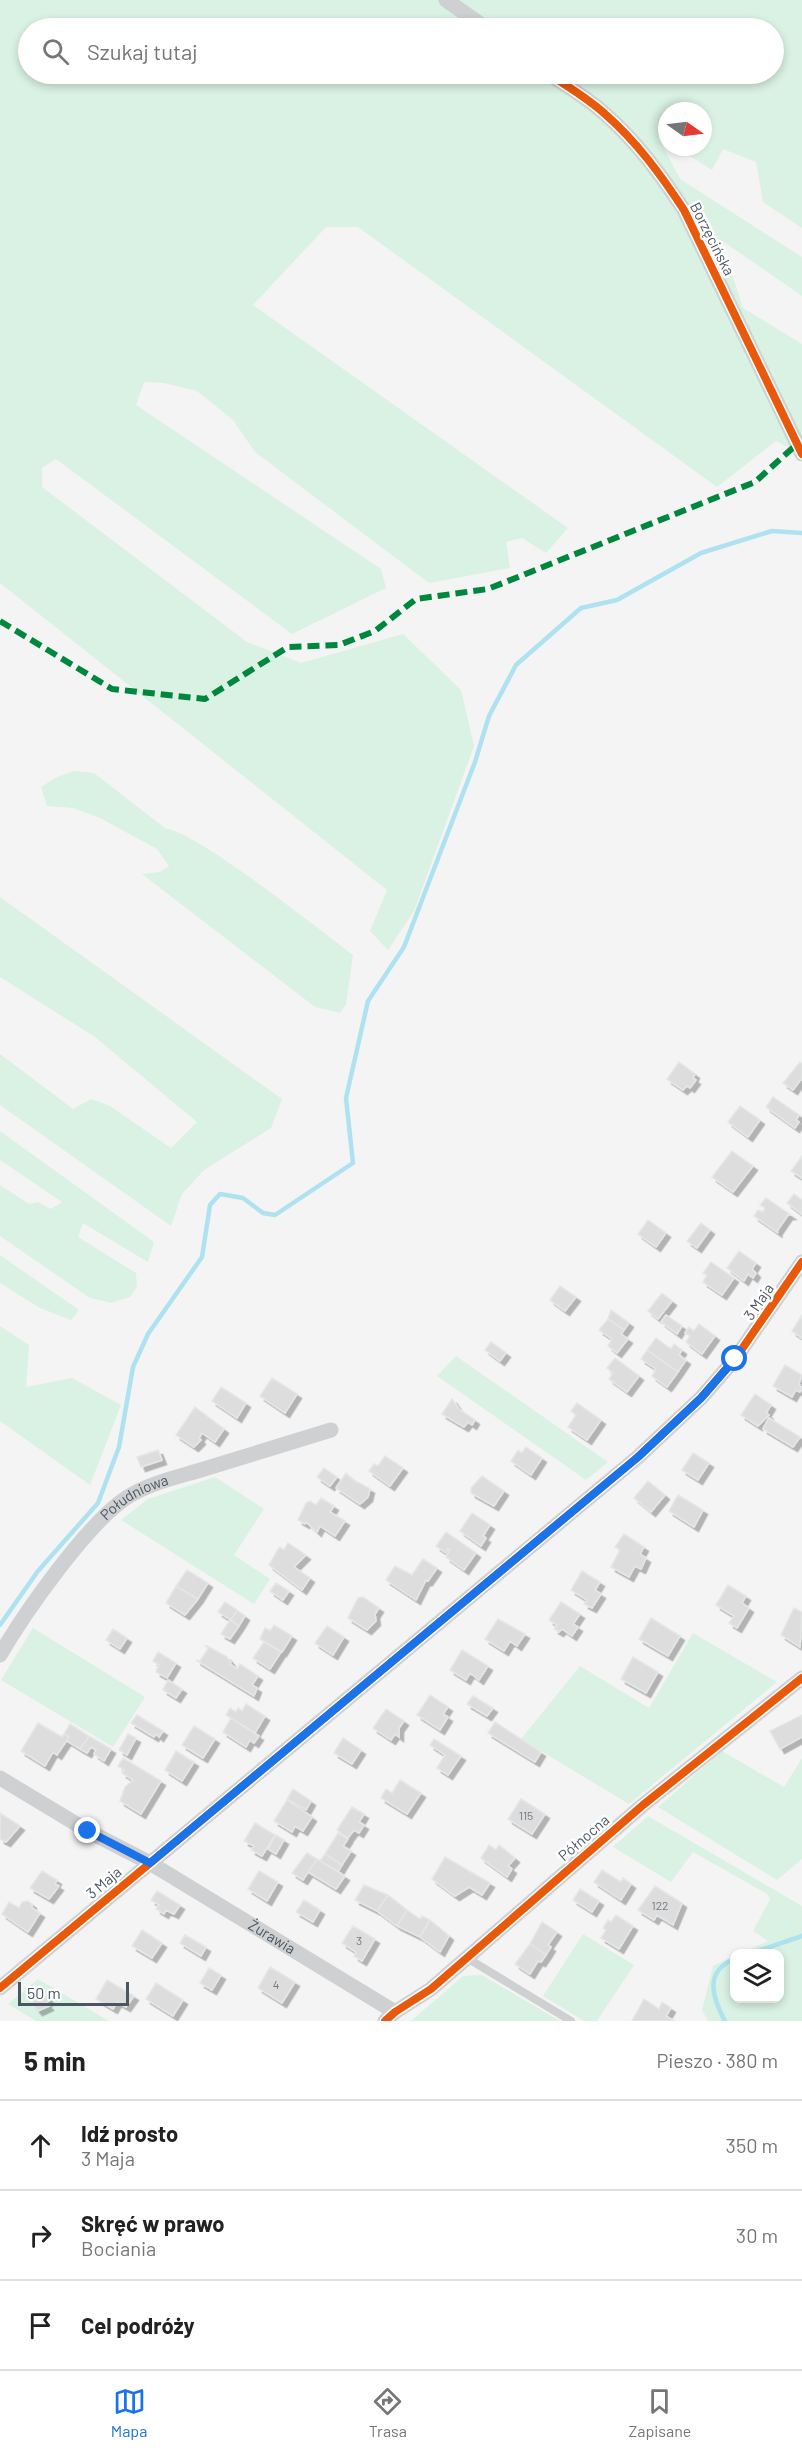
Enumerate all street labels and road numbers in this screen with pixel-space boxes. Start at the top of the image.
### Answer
street label: Borzęcińska [687,199,739,278]
street label: 3 Maja [739,1280,777,1323]
street label: Południowa [96,1470,170,1523]
street label: Północna [554,1810,612,1864]
street label: 3 Maja [82,1862,125,1902]
street label: Żurawia [246,1915,299,1957]

